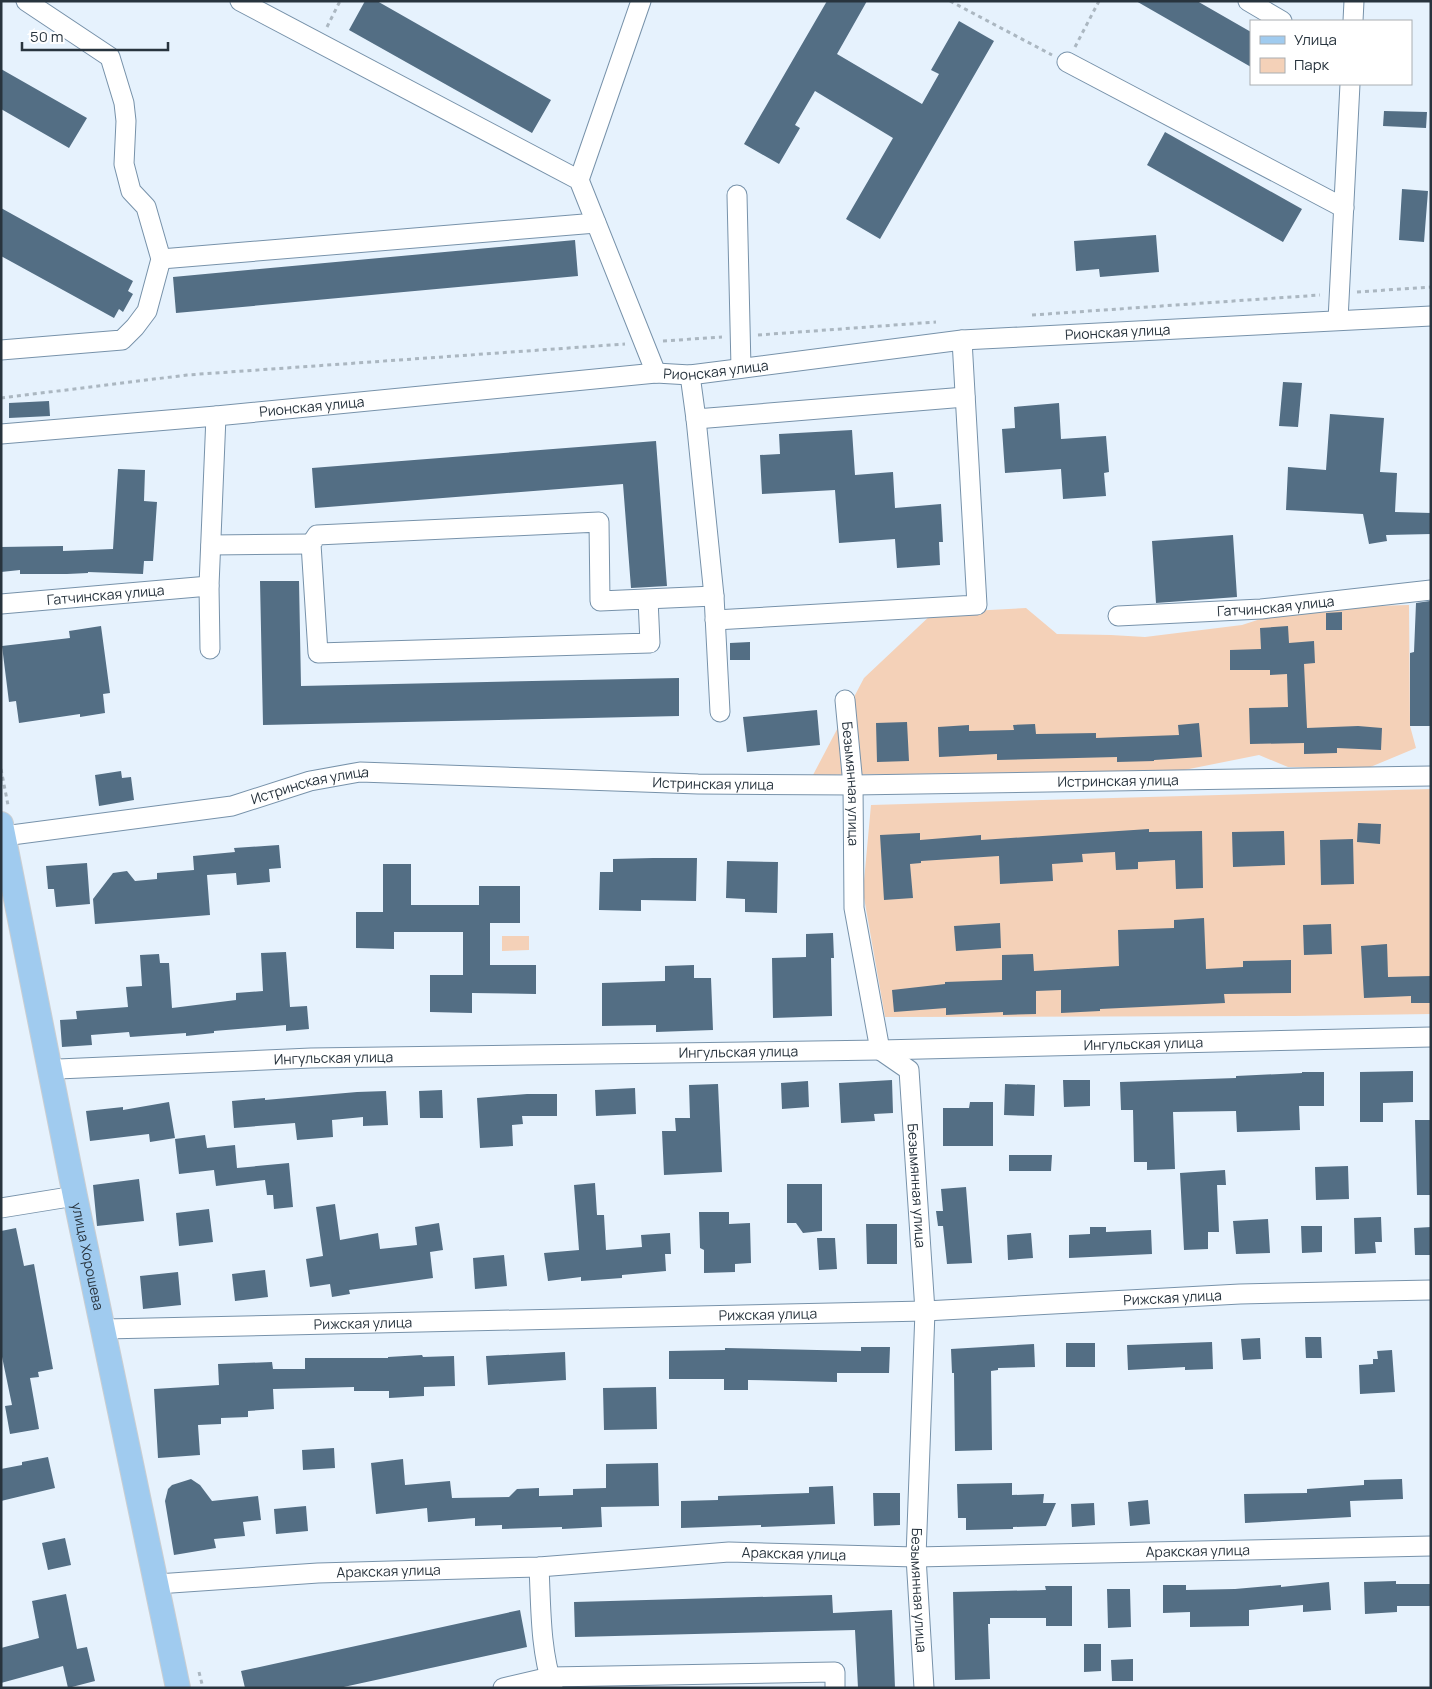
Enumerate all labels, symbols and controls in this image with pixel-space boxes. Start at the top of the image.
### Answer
scale bar [22,20,169,52]
legend [1250,20,1412,85]
text: 50 m [30,26,64,47]
text: Улица [1294,29,1337,50]
text: Парк [1294,54,1330,75]
street label: Рионская улица [1064,319,1171,344]
street label: Рионская улица [663,355,769,384]
street label: Рионская улица [258,392,365,421]
street label: Гатчинская улица [46,580,165,609]
street label: Гатчинская улица [1216,591,1335,620]
street label: Безымянная улица [838,721,863,846]
street label: Истринская улица [248,762,369,808]
street label: Истринская улица [1057,770,1179,791]
street label: Истринская улица [652,772,774,793]
street label: Ингульская улица [1083,1032,1203,1054]
street label: Ингульская улица [678,1041,798,1062]
street label: Ингульская улица [273,1047,393,1069]
street label: Безымянная улица [904,1123,931,1249]
street label: улица Хорошева [68,1201,109,1312]
street label: Рижская улица [1123,1285,1222,1309]
street label: Рижская улица [718,1303,817,1325]
street label: Рижская улица [313,1312,412,1333]
street label: Безымянная улица [907,1528,932,1653]
street label: Аракская улица [1145,1540,1250,1561]
street label: Аракская улица [742,1542,846,1564]
street label: Аракская улица [336,1560,441,1581]

